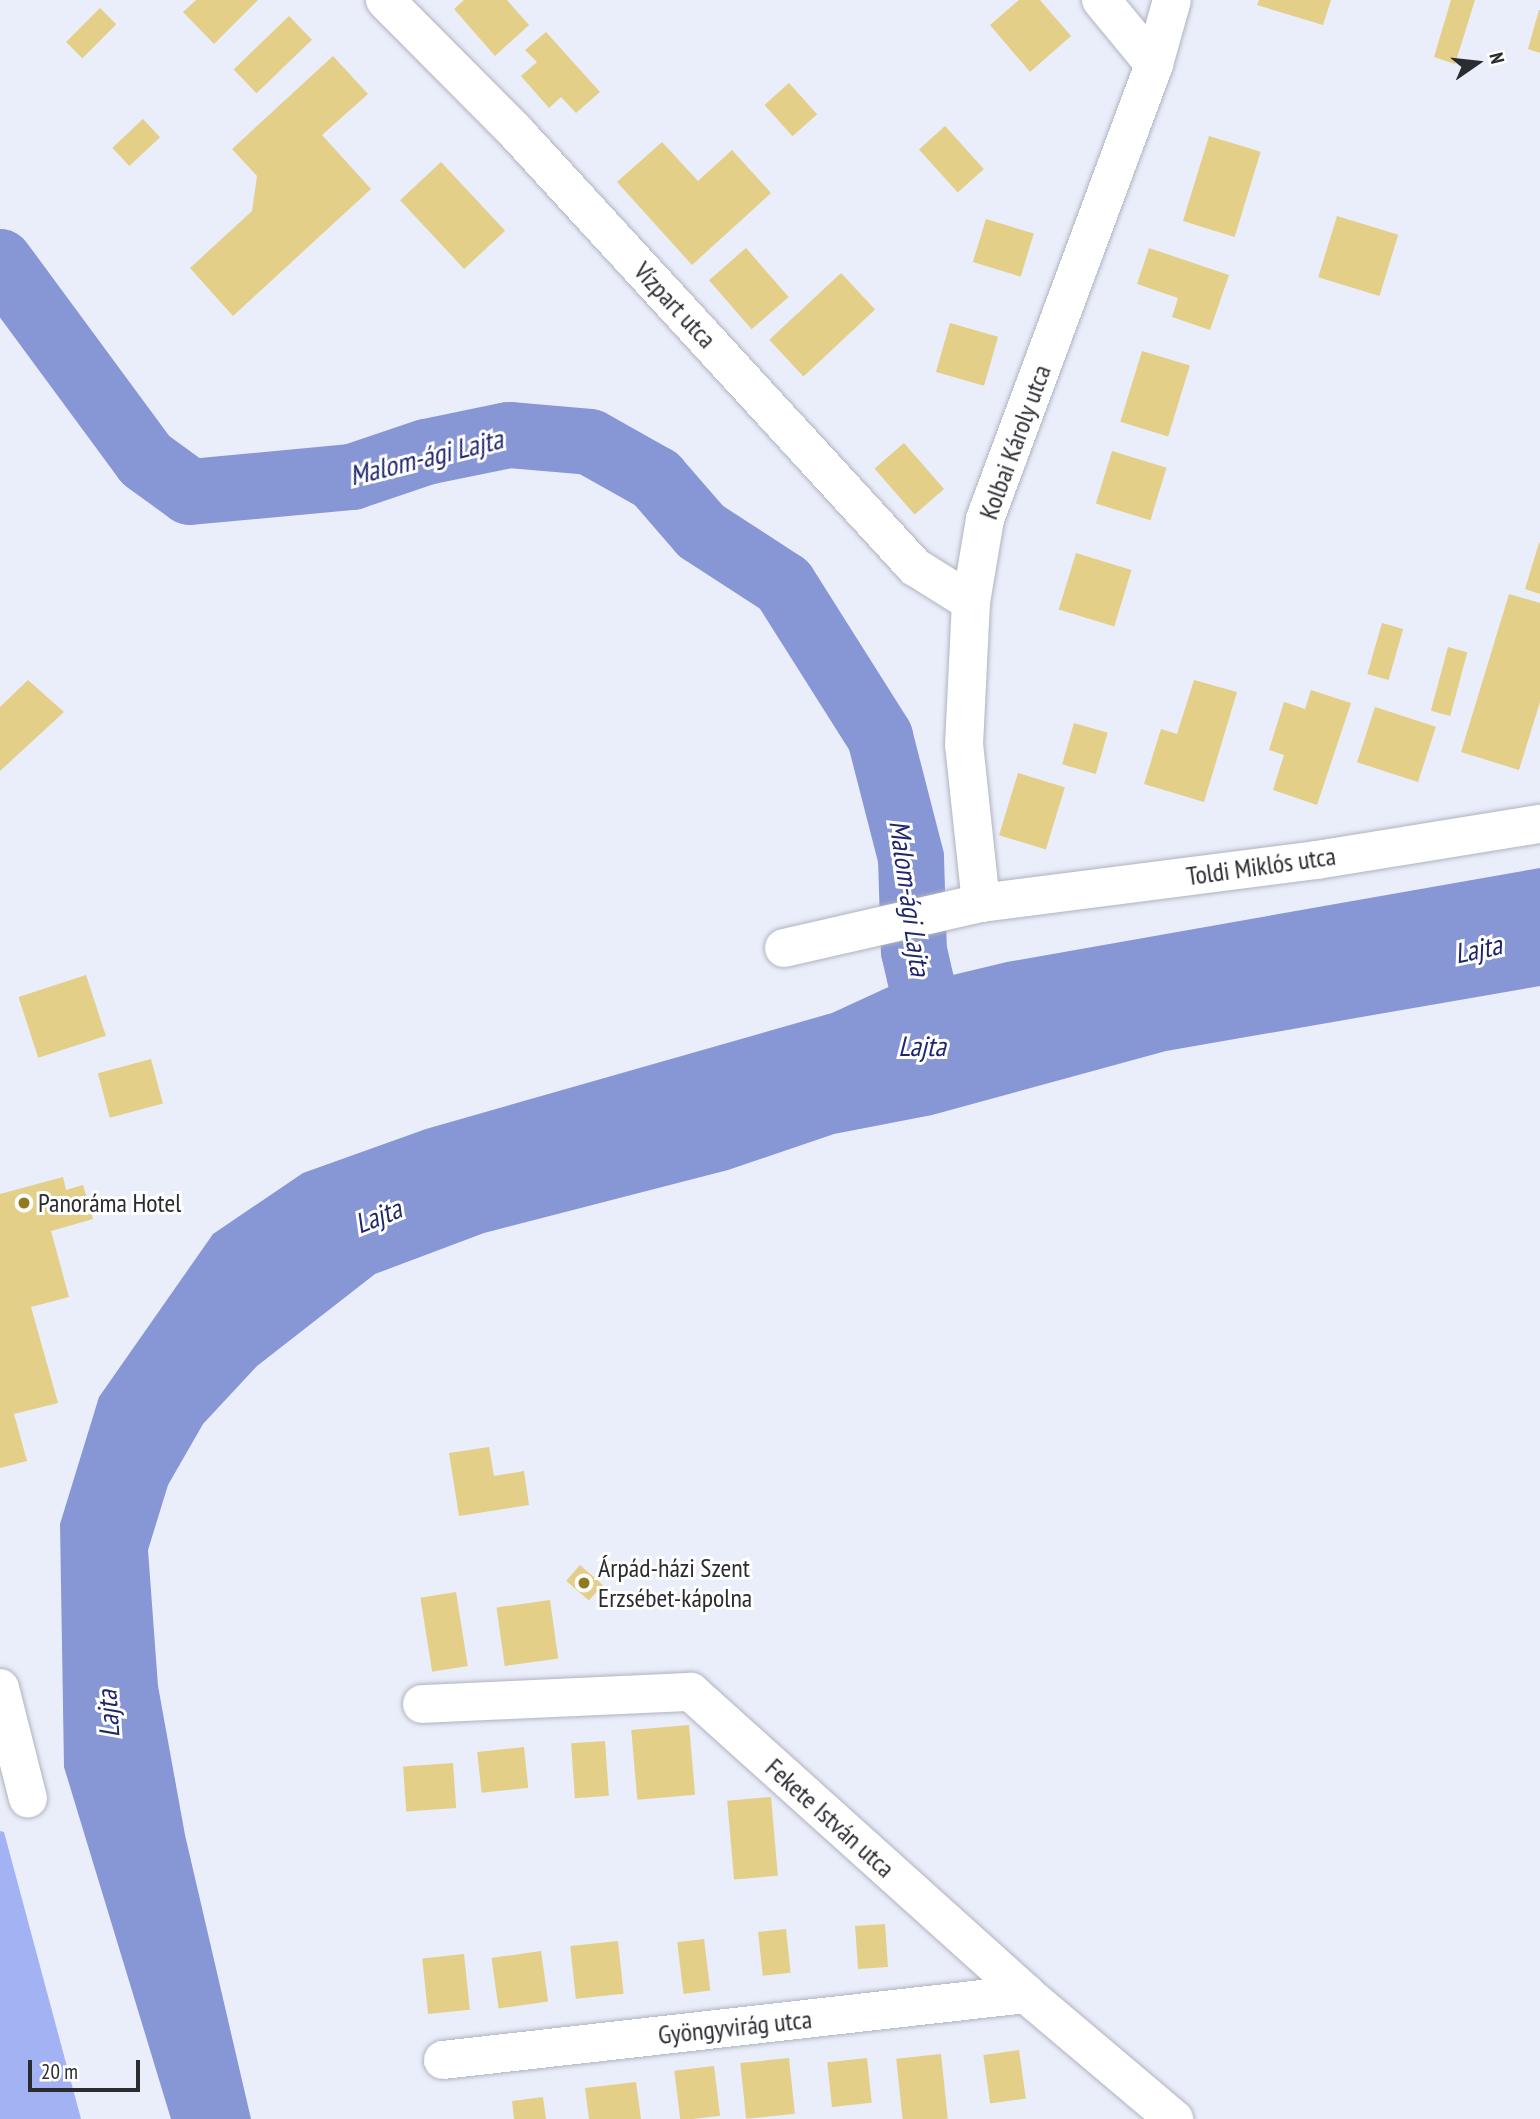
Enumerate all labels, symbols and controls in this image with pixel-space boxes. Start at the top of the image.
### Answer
north arrow [1442,28,1512,98]
text: N [1484,50,1510,66]
street label: Vízpart utca [627,256,723,354]
street label: Kolbai Károly utca [973,360,1057,524]
water label: Malom-ági Lajta [346,422,506,492]
water label: Malom-ági Lajta [882,818,938,978]
street label: Toldi Miklós utca [1184,840,1338,892]
water label: Lajta [1451,928,1505,970]
water label: Lajta [898,1029,946,1063]
place label: Panoráma Hotel [38,1187,181,1219]
water label: Lajta [350,1192,406,1240]
marker: Panoráma Hotel [16,1195,32,1211]
place label: Árpád-házi Szent Erzsébet-kápolna [598,1552,752,1614]
marker: Árpád-házi Szent Erzsébet-kápolna [576,1575,592,1591]
water label: Lajta [90,1689,126,1739]
street label: Fekete István utca [759,1752,901,1884]
street label: Gyöngyvirág utca [657,2003,813,2051]
scale bar [32,2046,144,2090]
text: 20 m [41,2058,78,2085]

